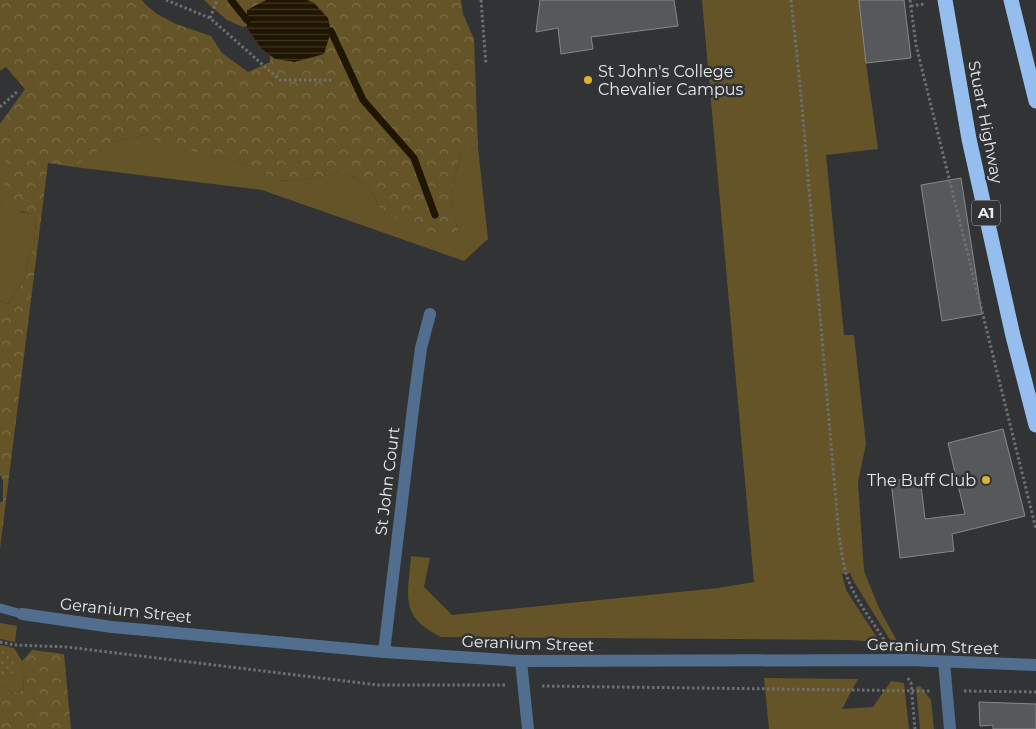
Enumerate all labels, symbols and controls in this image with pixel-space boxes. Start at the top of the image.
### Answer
street label: Stuart Highway [964,59,1007,185]
place label: St John's College Chevalier Campus [598,62,744,99]
marker: St John's College Chevalier Campus [582,74,594,86]
road number: A1 [972,200,1000,226]
street label: St John Court [371,425,404,536]
place label: The Buff Club [867,471,976,490]
marker: The Buff Club [980,474,992,486]
street label: Geranium Street [59,594,193,627]
street label: Geranium Street [461,632,595,655]
street label: Geranium Street [866,635,1000,658]

